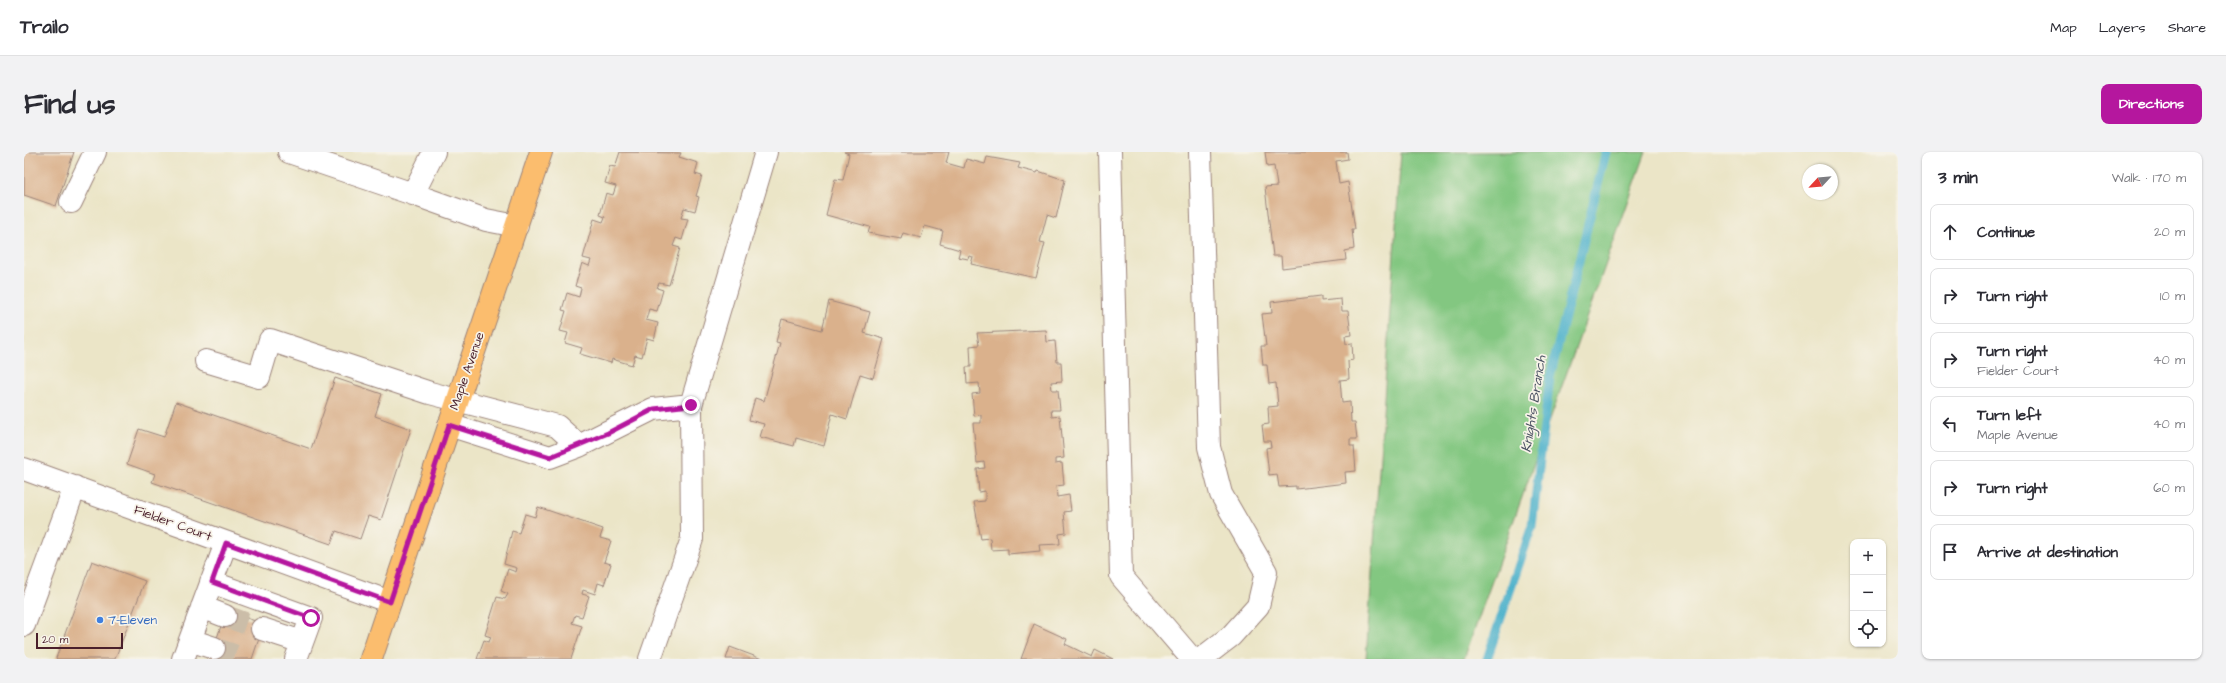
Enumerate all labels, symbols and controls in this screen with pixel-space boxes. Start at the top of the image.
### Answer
text: Trailo [20,14,69,41]
text: Map [2050,18,2077,38]
text: Layers [2099,18,2146,38]
text: Share [2168,18,2206,38]
button: Directions [2101,84,2202,124]
text: Find us [24,85,115,124]
north arrow [1802,164,1838,200]
text: 3 min [1938,166,1978,190]
text: Walk · 170 m [2112,169,2186,187]
icon: ahead [1939,221,1961,243]
text: Continue [1977,222,2035,243]
text: 20 m [2154,223,2185,241]
icon: right [1939,285,1961,307]
text: Turn right [1977,286,2048,307]
text: 10 m [2160,287,2185,305]
street label: Maple Avenue [445,330,489,412]
text: Turn right [1977,341,2048,362]
icon: right [1939,349,1961,371]
text: 40 m [2153,351,2185,369]
water label: Knights Branch [1516,353,1552,454]
text: Fielder Court [1977,362,2059,380]
route end [682,396,700,414]
text: Turn left [1977,405,2041,426]
icon: left [1939,413,1961,435]
text: 40 m [2153,415,2185,433]
text: Maple Avenue [1977,426,2058,444]
icon: right [1939,477,1961,499]
text: Turn right [1977,478,2048,499]
text: 60 m [2153,479,2185,497]
street label: Fielder Court [132,501,215,546]
map controls [1850,539,1886,647]
button: + [1850,539,1886,575]
icon: arrive [1939,541,1961,563]
text: Arrive at destination [1977,542,2118,563]
button: − [1850,575,1886,611]
route start [302,609,320,627]
place label: 7-Eleven [108,611,158,629]
button: locate [1850,611,1886,647]
marker: 7-Eleven [95,615,105,625]
scale bar [36,631,123,650]
text: 20 m [42,632,68,647]

